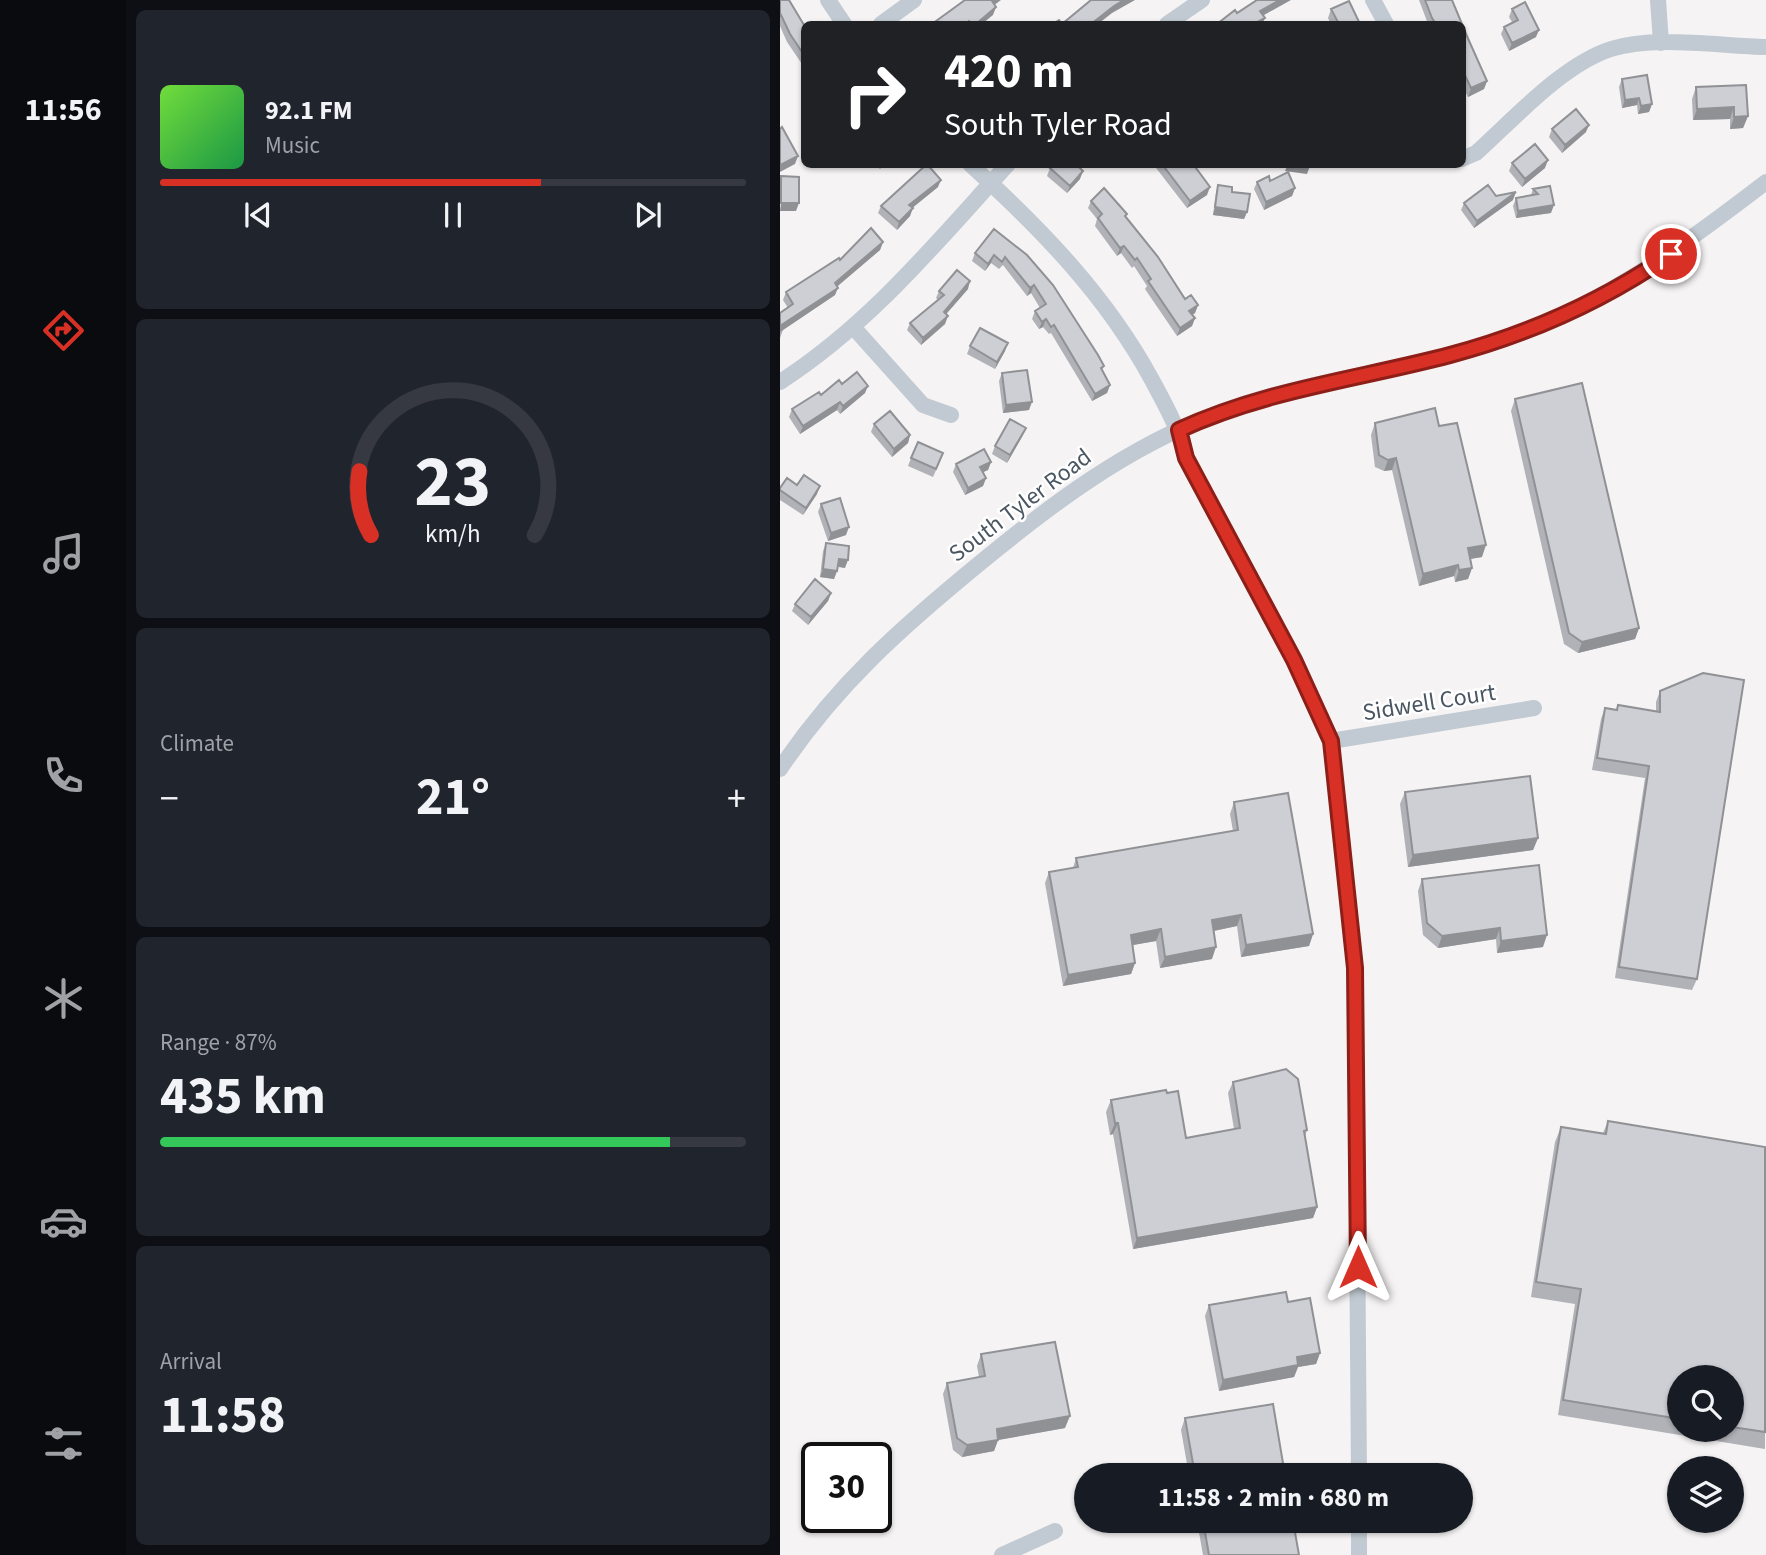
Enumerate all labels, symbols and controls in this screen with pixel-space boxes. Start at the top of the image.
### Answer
text: 420 m [944,37,1073,107]
icon: right [829,49,920,140]
text: 11:56 [24,87,102,133]
text: 92.1 FM [265,92,353,129]
text: South Tyler Road [944,102,1172,148]
text: Music [265,129,320,162]
icon: previous [239,196,277,234]
icon: pause [434,196,472,234]
icon: next [629,196,667,234]
pin [1641,224,1701,284]
icon: arrive [1652,235,1690,273]
icon: directions [39,306,88,355]
text: 23 [415,430,491,534]
street label: South Tyler Road [942,440,1099,571]
text: km/h [425,515,481,551]
icon: music [39,529,88,578]
street label: Sidwell Court [1360,675,1498,730]
text: Climate [160,727,234,760]
icon: phone [39,751,88,800]
text: 21° [416,761,490,835]
text: − [160,772,179,826]
text: + [727,772,746,826]
icon: climate [39,974,88,1023]
text: Range · 87% [160,1026,277,1059]
text: 435 km [160,1060,326,1134]
icon: car [39,1197,88,1246]
position arrow [1321,1230,1395,1304]
text: Arrival [160,1345,222,1378]
map controls [1667,1365,1744,1533]
button: search [1667,1365,1744,1442]
text: 11:58 [160,1379,285,1453]
icon: filters [39,1419,88,1468]
speed limit sign: 30 [801,1442,892,1533]
button: layers [1667,1456,1744,1533]
text: 11:58 · 2 min · 680 m [1158,1479,1389,1516]

